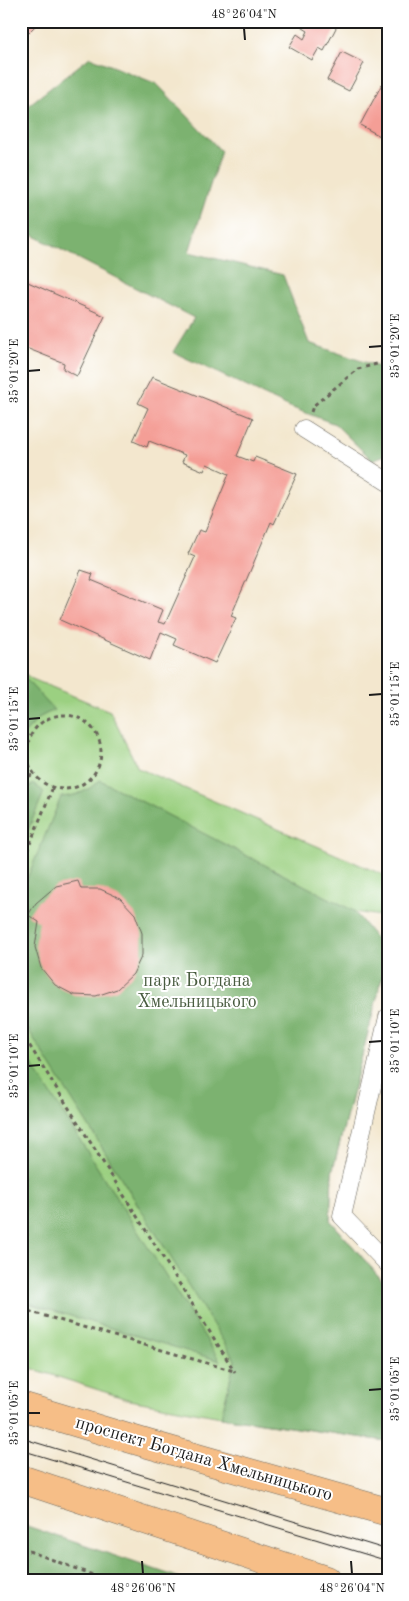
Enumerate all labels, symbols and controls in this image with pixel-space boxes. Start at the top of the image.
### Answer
text: 48°26'04"N [211,9,277,21]
text: 35°01'20"E [389,314,402,378]
text: 35°01'20"E [8,339,21,403]
text: 35°01'15"E [389,662,402,726]
text: 35°01'15"E [8,687,21,751]
park label: парк Богдана Хмельницького [137,972,257,1011]
text: 35°01'10"E [389,1009,402,1073]
text: 35°01'10"E [8,1034,21,1098]
text: 35°01'05"E [389,1357,402,1421]
text: 35°01'05"E [8,1381,21,1445]
street label: проспект Богдана Хмельницького [73,1414,335,1504]
text: 48°26'06"N [110,1583,176,1595]
text: 48°26'04"N [319,1583,385,1595]

